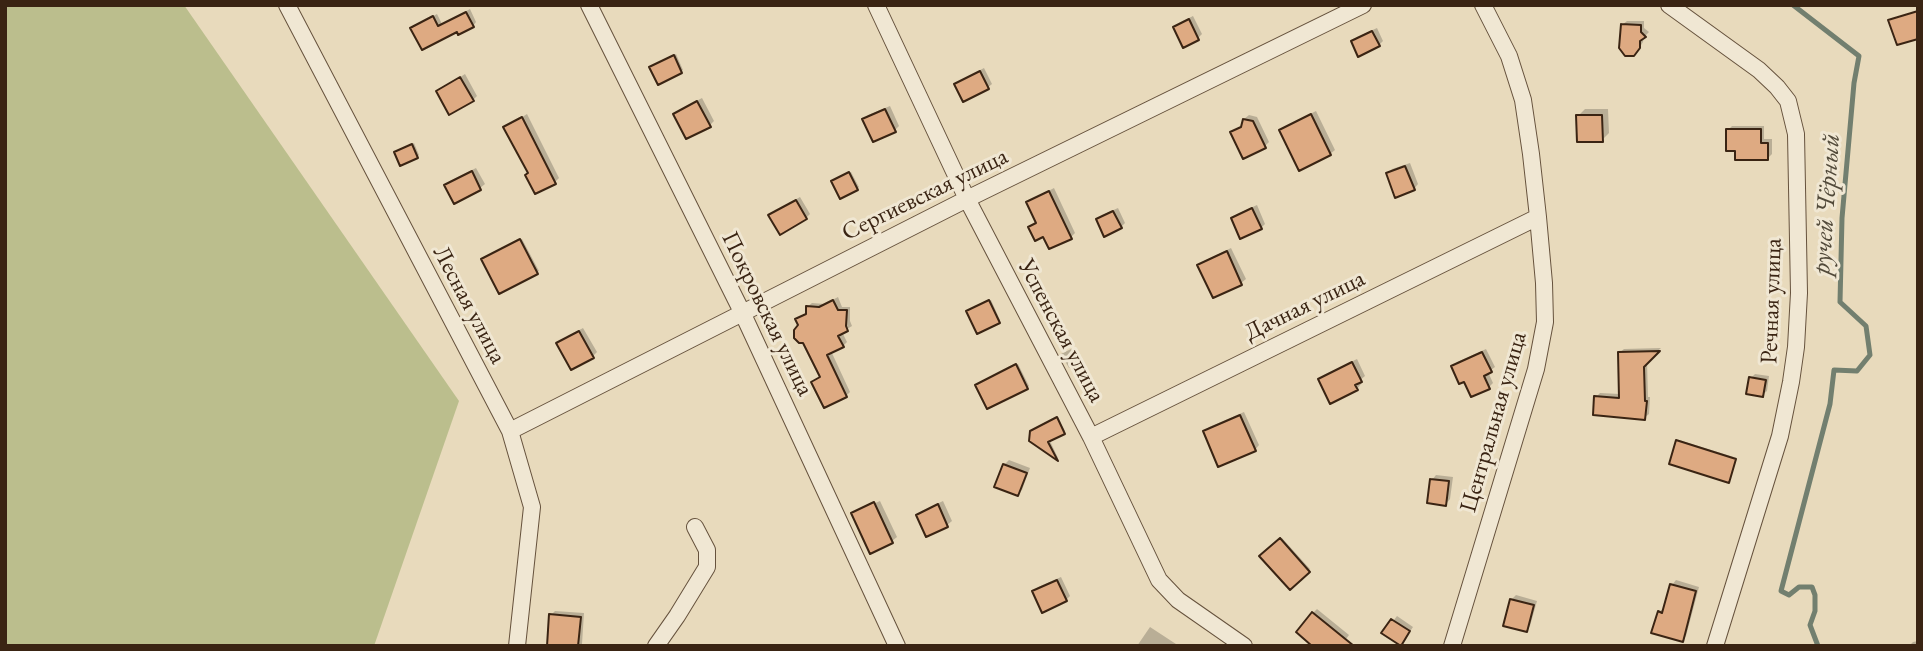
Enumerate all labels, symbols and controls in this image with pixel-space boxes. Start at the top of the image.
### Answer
water label: ручей Чёрный [1807,132,1847,276]
street label: Сергиевская улица [837,142,1013,248]
street label: Покровская улица [715,227,819,401]
street label: Речная улица [1755,238,1789,364]
street label: Лесная улица [426,241,512,369]
street label: Успенская улица [1011,255,1111,407]
street label: Дачная улица [1240,264,1370,348]
street label: Центральная улица [1454,328,1534,516]

